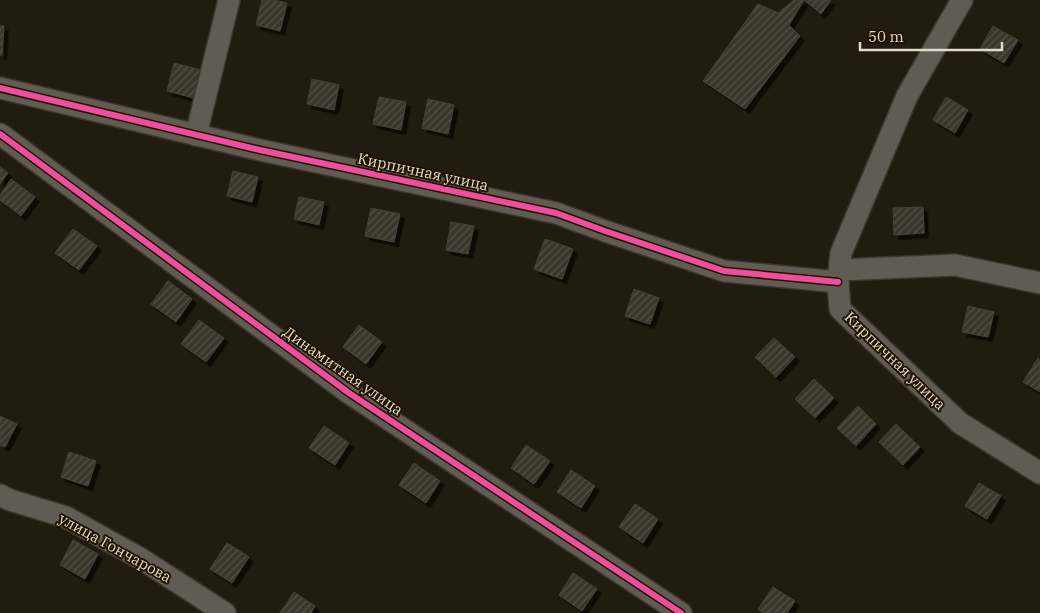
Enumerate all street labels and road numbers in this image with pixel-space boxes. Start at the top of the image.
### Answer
street label: Кирпичная улица [356,148,490,195]
street label: Кирпичная улица [841,308,950,414]
street label: Динамитная улица [280,322,407,419]
street label: улица Гончарова [56,509,175,586]

